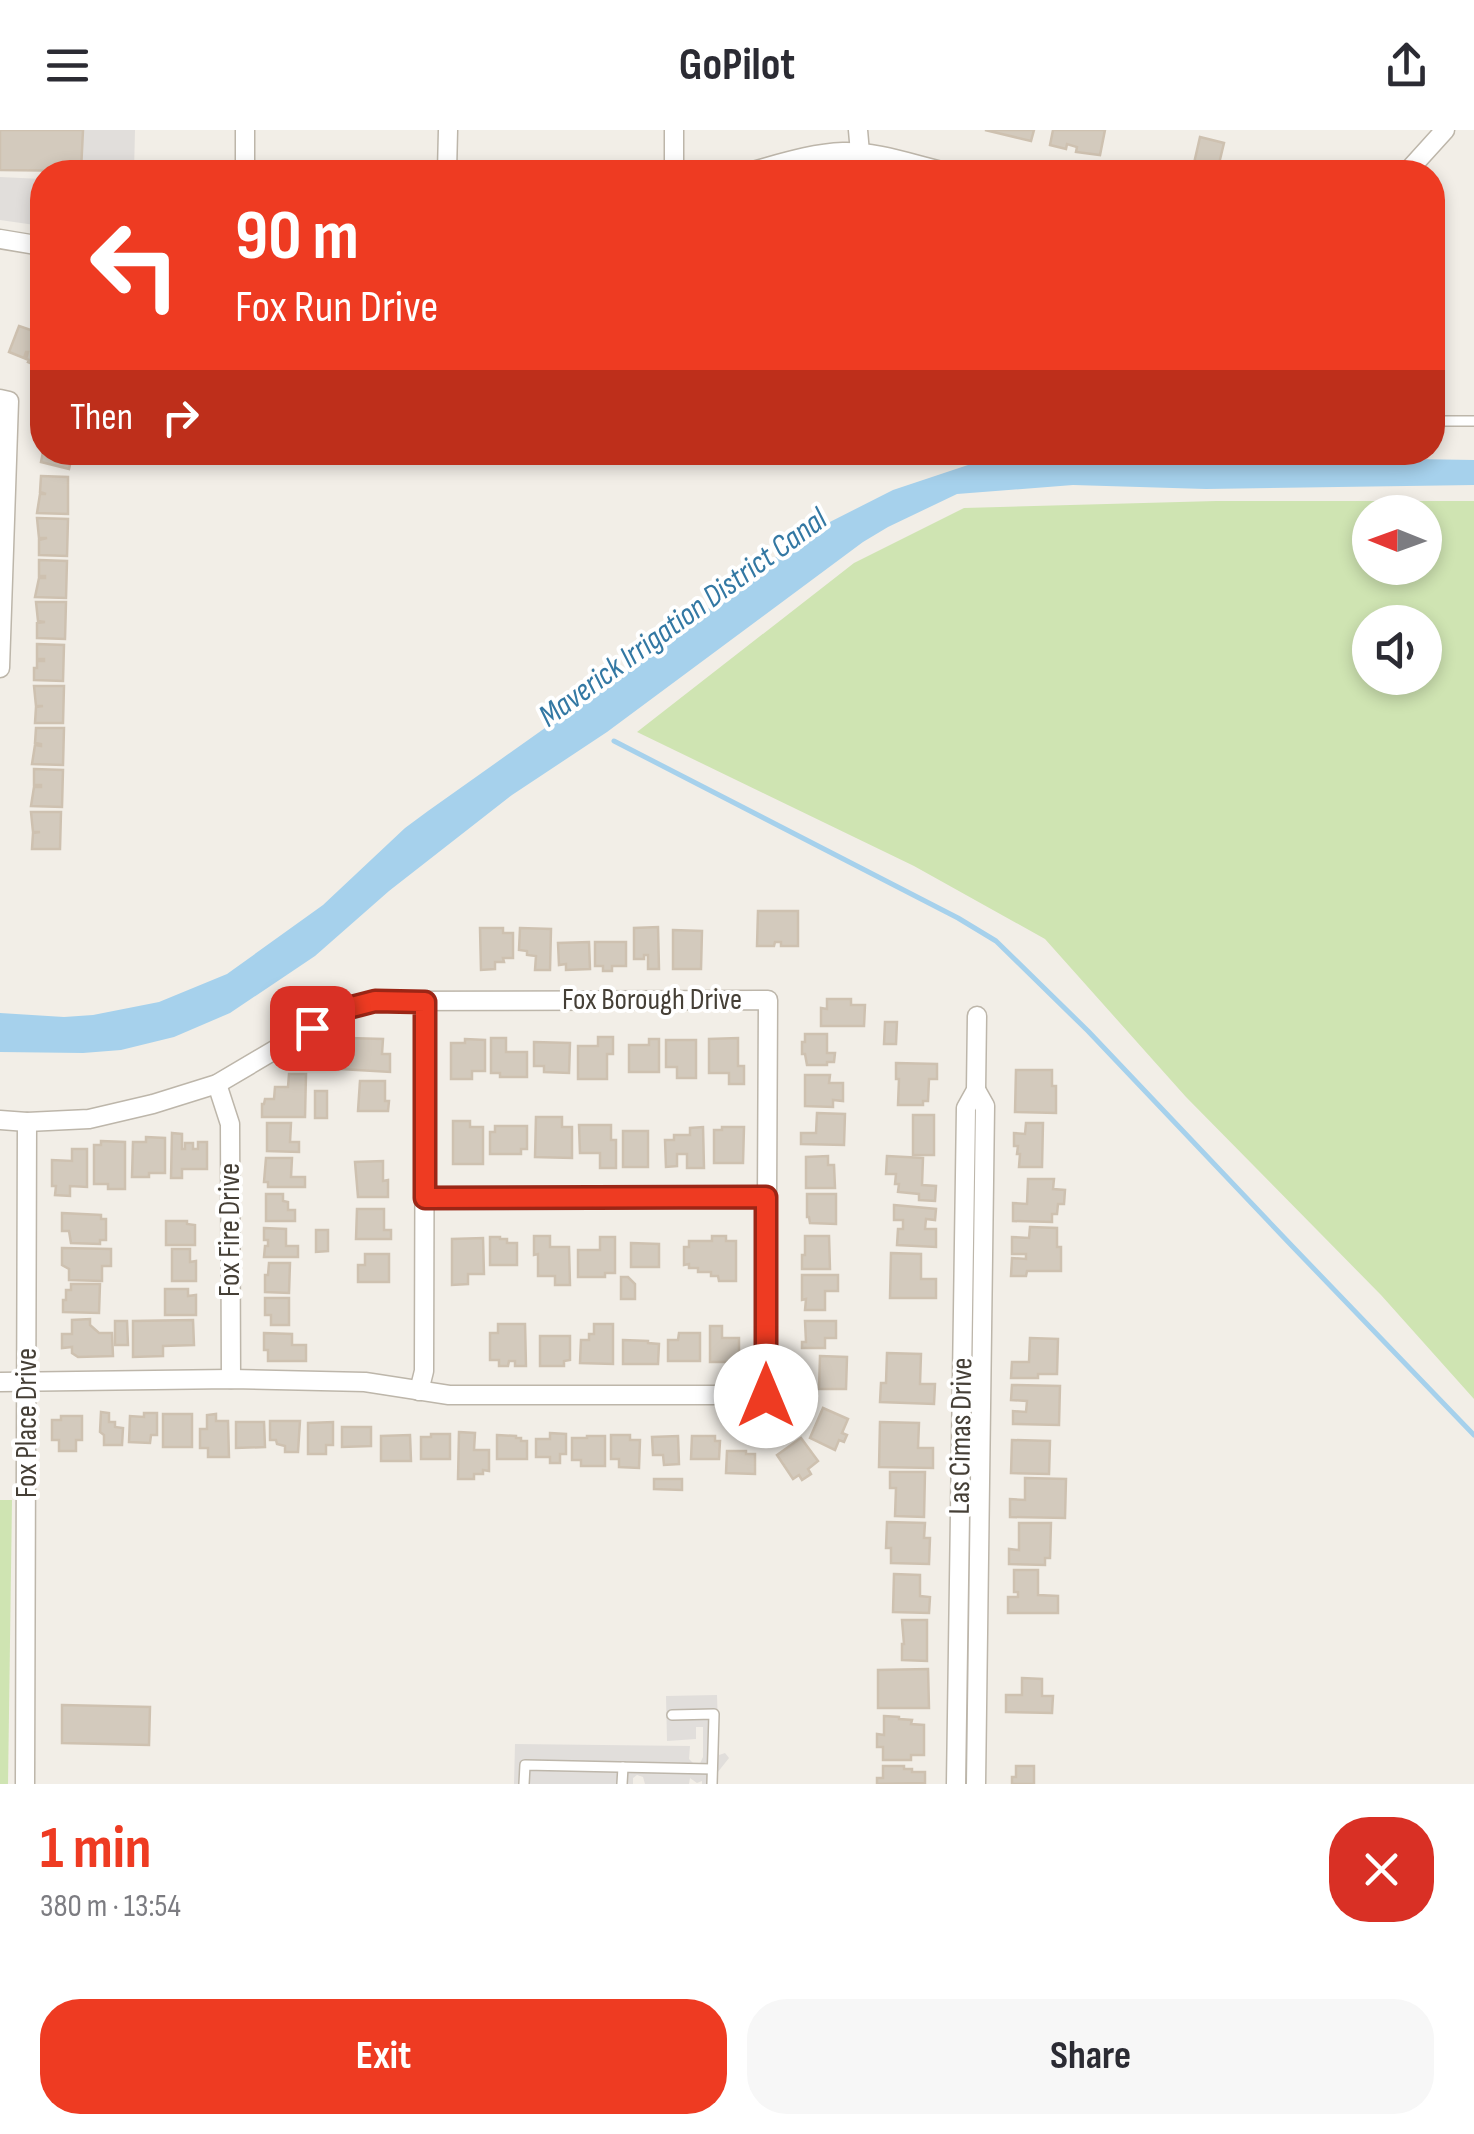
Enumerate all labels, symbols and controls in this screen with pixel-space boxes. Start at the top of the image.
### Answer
icon: menu [40,38,95,93]
text: GoPilot [679,38,795,93]
icon: share [1379,38,1434,93]
text: 90 m [235,195,359,279]
icon: left [70,200,200,330]
text: Fox Run Drive [235,280,438,335]
icon: right [153,390,208,445]
text: Then [70,395,133,440]
north arrow [1352,495,1442,585]
map controls [1352,495,1442,695]
water label: Maverick Irrigation District Canal [531,500,836,736]
button: sound [1352,605,1442,695]
street label: Fox Borough Drive [562,982,742,1018]
pin [270,986,355,1071]
icon: arrive [285,1001,340,1056]
street label: Fox Fire Drive [212,1163,248,1297]
position arrow [714,1344,818,1448]
street label: Fox Place Drive [9,1348,45,1498]
street label: Las Cimas Drive [942,1357,980,1515]
text: 1 min [40,1813,152,1885]
button: close [1329,1817,1434,1922]
text: 380 m · 13:54 [40,1887,181,1926]
button: Exit [40,1999,727,2114]
button: Share [747,1999,1434,2114]

